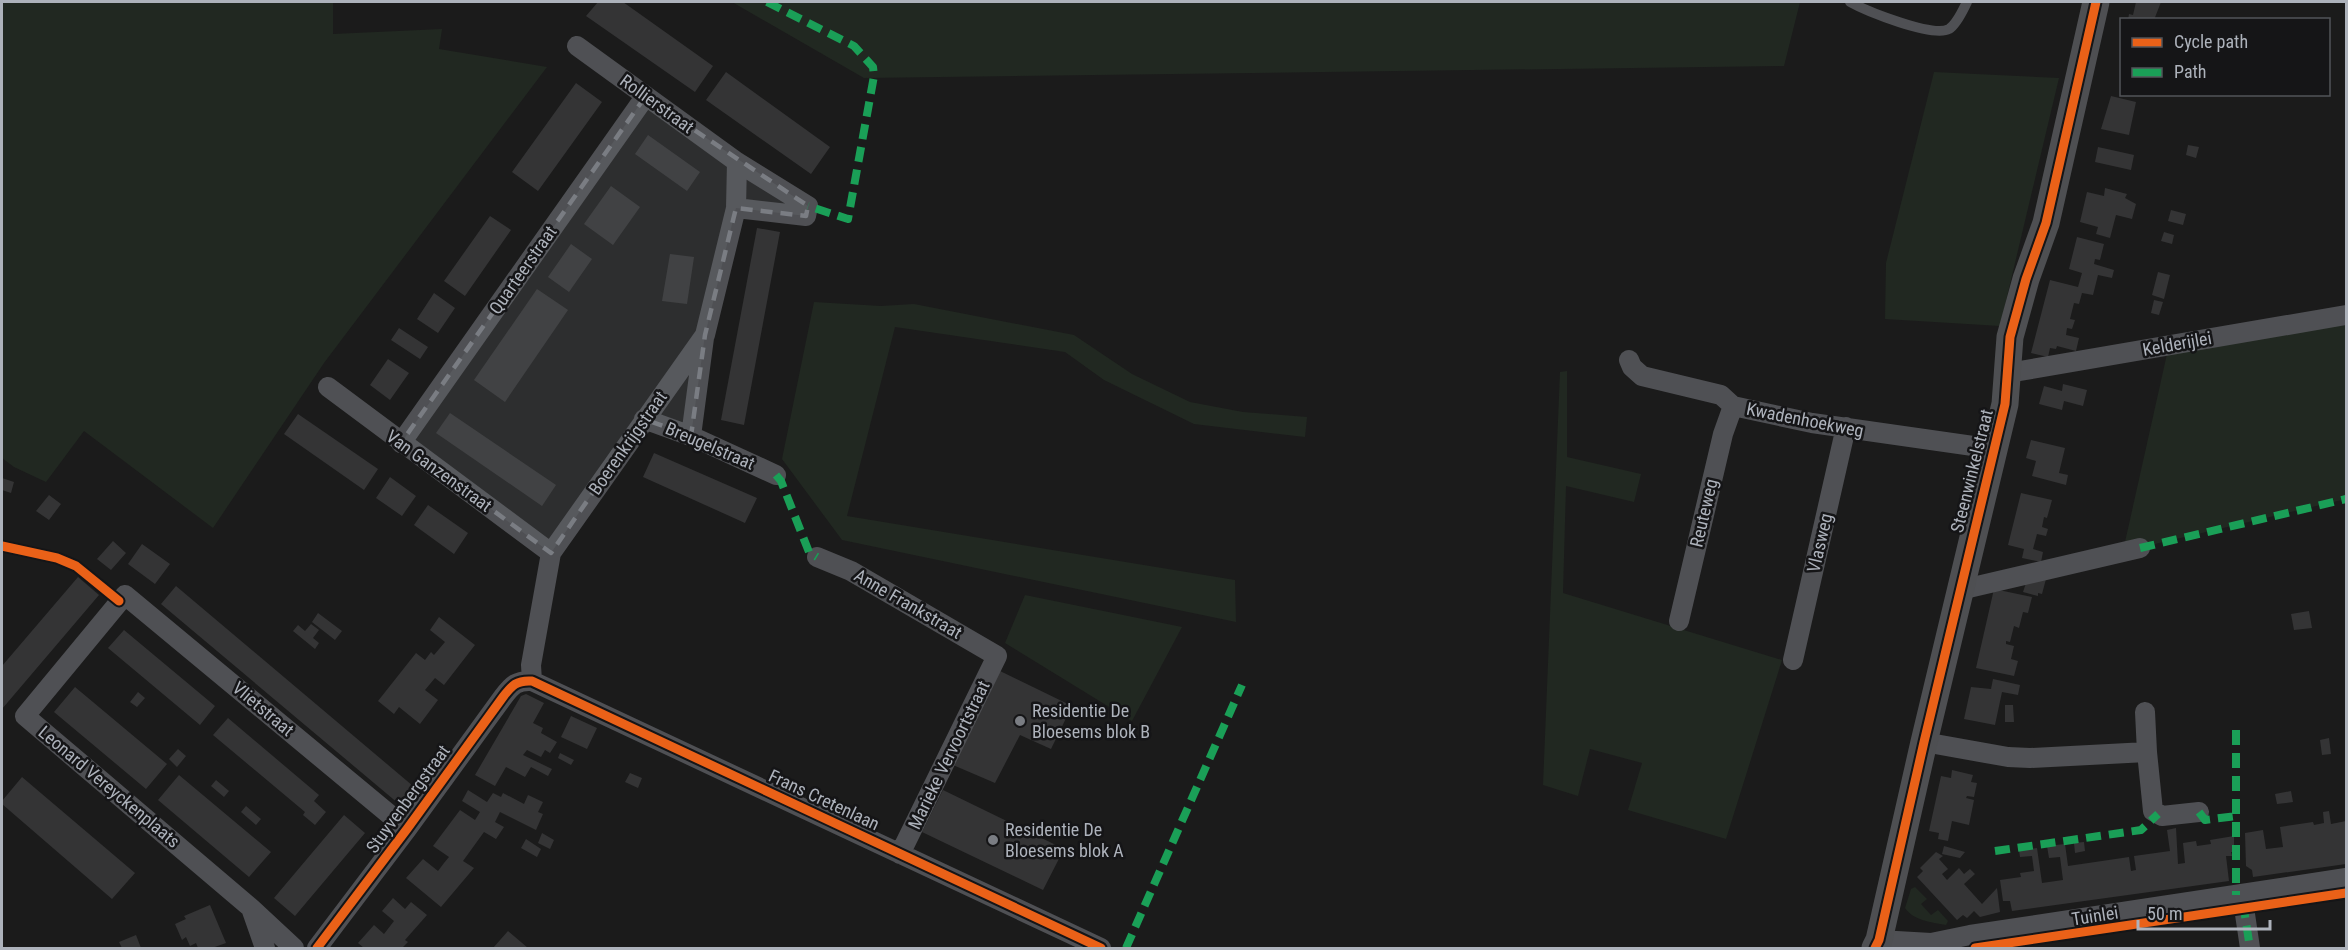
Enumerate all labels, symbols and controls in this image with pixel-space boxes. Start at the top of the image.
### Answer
legend [2120,18,2330,96]
text: Cycle path [2174,31,2248,52]
text: Path [2174,61,2207,82]
street label: Rollierstraat [616,70,698,137]
street label: Quarteerstraat [484,222,561,318]
street label: Kelderijlei [2141,327,2213,360]
street label: Boerenkrijgstraat [584,387,671,499]
street label: Kwadenhoekweg [1745,398,1865,441]
street label: Steenwinkelstraat [1946,407,1997,535]
street label: Breugelstraat [662,417,758,474]
street label: Van Ganzenstraat [382,425,496,516]
street label: Reuteweg [1685,477,1722,549]
street label: Vlasweg [1803,511,1837,575]
street label: Anne Frankstraat [851,564,966,643]
street label: Vlietstraat [228,677,298,740]
street label: Marieke Vervoortstraat [903,677,994,832]
place label: Residentie De Bloesems blok B [1032,700,1150,742]
marker: Residentie De Bloesems blok B [1013,714,1027,728]
street label: Leonard Vereyckenplaats [34,721,184,852]
street label: Stuyvenbergstraat [361,741,454,857]
street label: Frans Cretenlaan [765,765,883,834]
place label: Residentie De Bloesems blok A [1005,819,1124,861]
marker: Residentie De Bloesems blok A [986,833,1000,847]
scale bar [2138,893,2270,931]
street label: Tuinlei [2070,901,2120,930]
text: 50 m [2147,903,2182,924]

